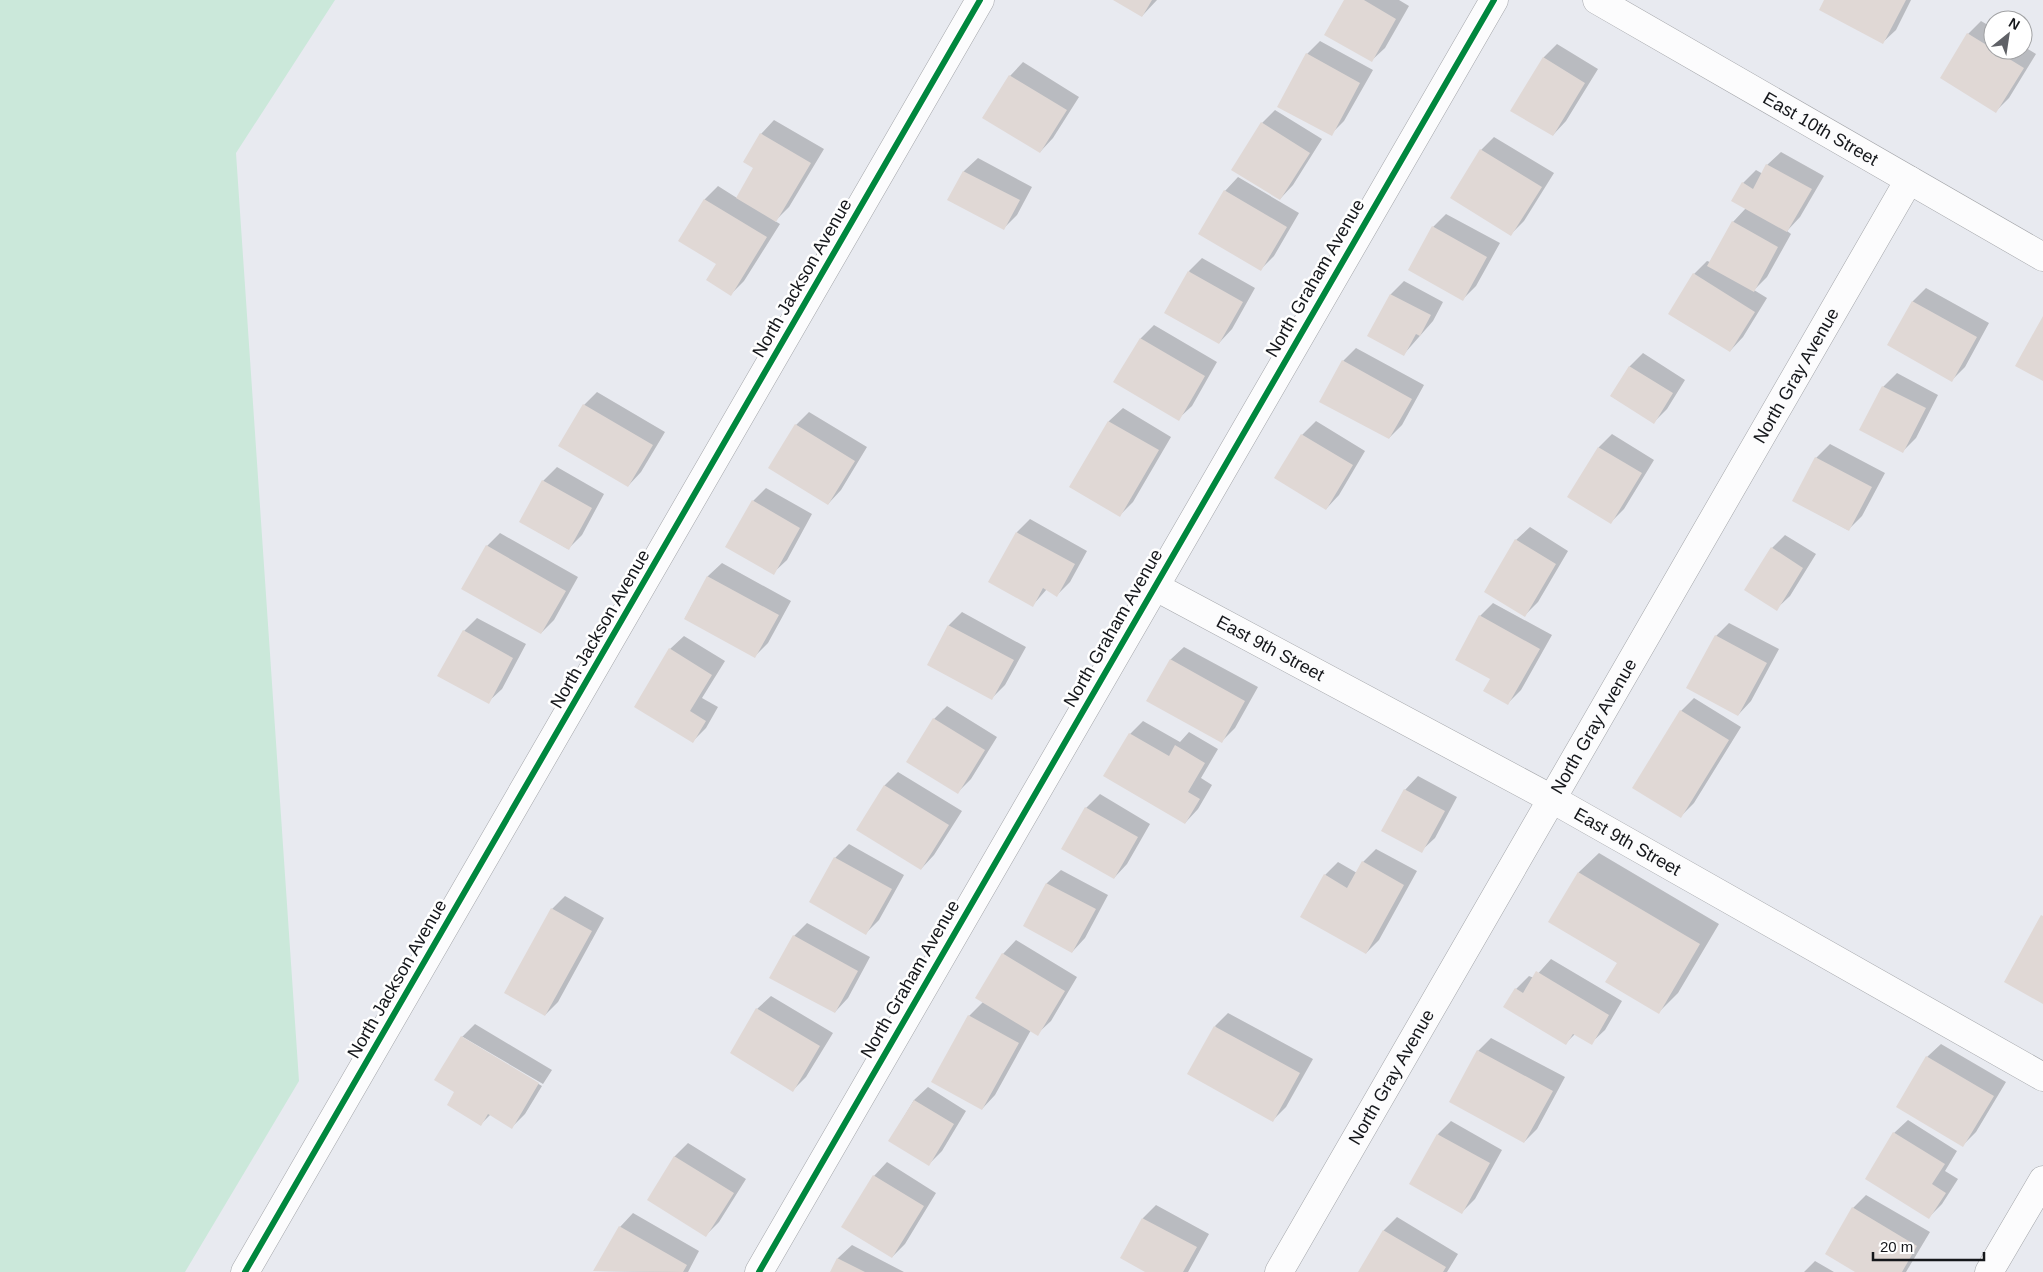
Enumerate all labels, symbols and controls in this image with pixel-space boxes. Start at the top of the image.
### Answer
north arrow [1983,10,2033,60]
text: N [2006,14,2023,33]
street label: East 10th Street [1760,88,1882,170]
street label: North Jackson Avenue [748,195,856,361]
street label: North Graham Avenue [1262,196,1368,360]
street label: North Gray Avenue [1749,304,1843,447]
street label: North Jackson Avenue [546,546,654,712]
street label: North Graham Avenue [1060,546,1166,710]
street label: East 9th Street [1213,611,1328,685]
street label: North Gray Avenue [1547,655,1641,798]
street label: East 9th Street [1571,804,1684,880]
street label: North Jackson Avenue [343,896,451,1062]
street label: North Graham Avenue [857,897,963,1061]
street label: North Gray Avenue [1345,1006,1438,1148]
scale bar [1873,1230,1984,1262]
text: 20 m [1880,1238,1913,1255]

